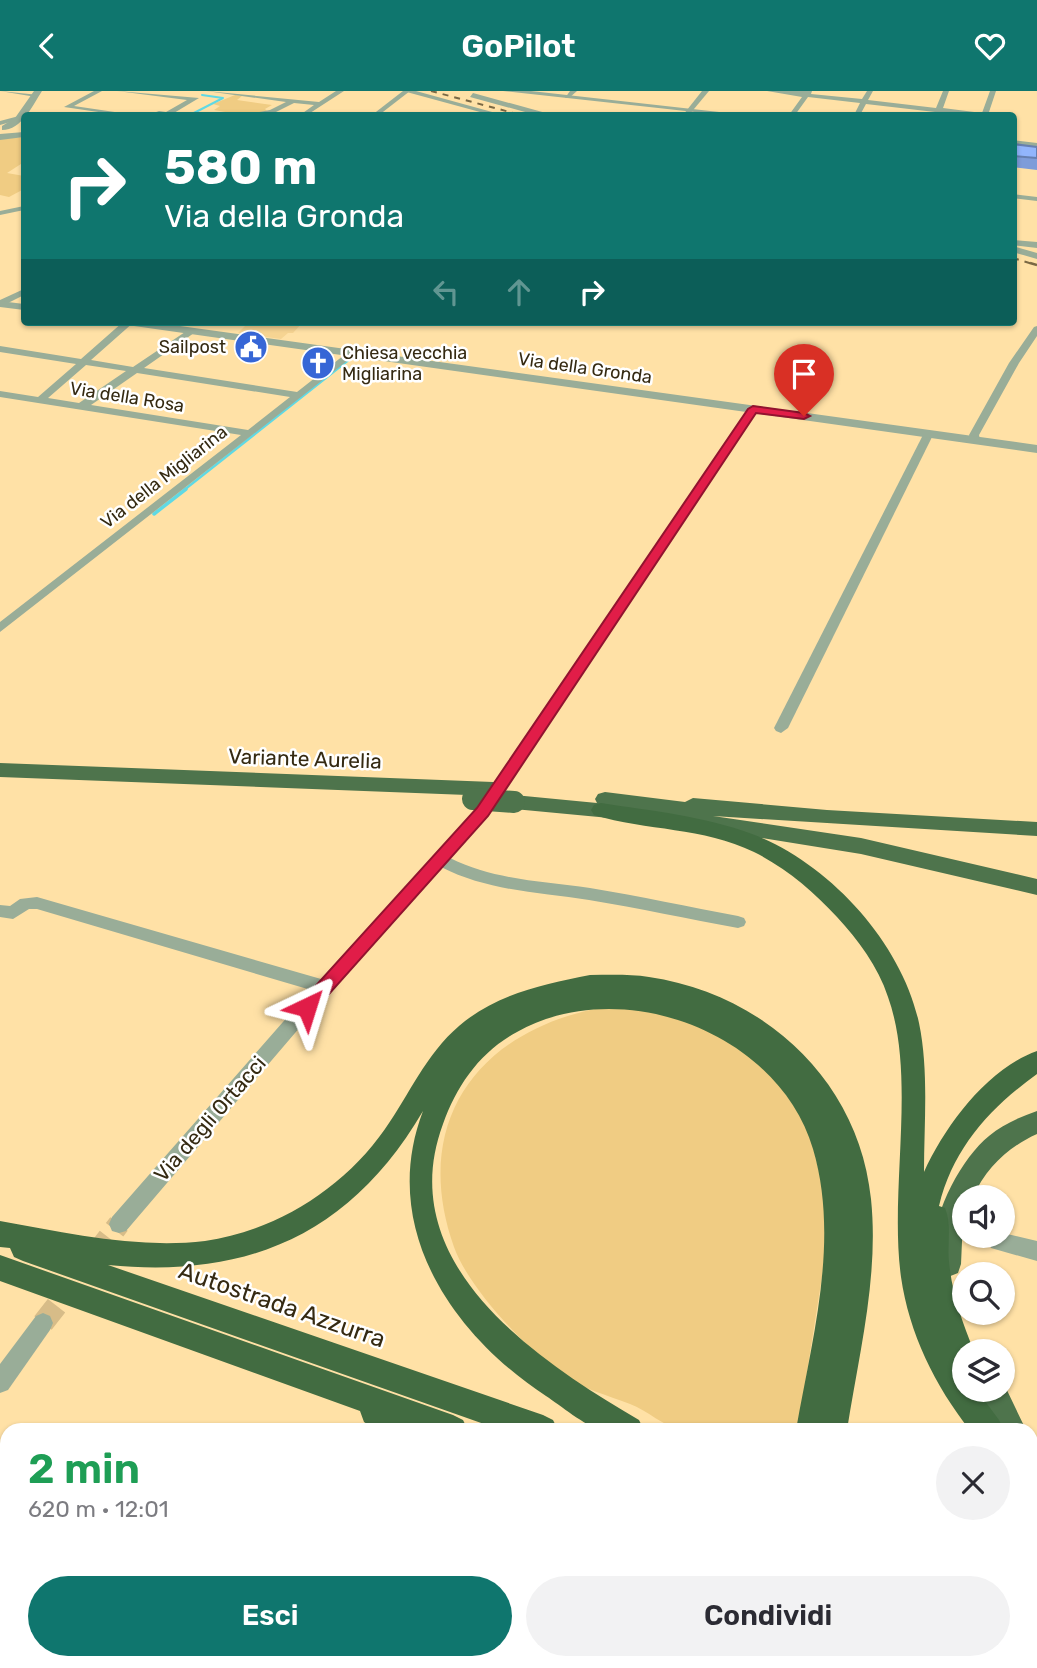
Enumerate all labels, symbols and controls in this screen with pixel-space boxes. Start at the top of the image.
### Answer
icon: back [28,27,66,65]
text: GoPilot [461,27,576,65]
icon: heart [971,27,1009,65]
text: 580 m [164,138,317,196]
icon: right [49,140,140,231]
text: Via della Gronda [164,197,404,235]
icon: left [427,273,465,311]
icon: ahead [500,273,538,311]
icon: right [573,273,611,311]
public building icon: Sailpost [232,328,270,366]
place label: Sailpost [159,336,226,358]
place label: Chiesa vecchia Migliarina [342,342,467,385]
church icon: Chiesa vecchia Migliarina [299,344,337,382]
pin [774,344,834,416]
street label: Via della Gronda [517,348,653,388]
icon: arrive [785,355,823,393]
street label: Via della Rosa [68,377,186,417]
street label: Via della Migliarina [96,421,232,533]
street label: Variante Aurelia [228,743,382,774]
position arrow [270,970,344,1044]
street label: Via degli Ortacci [148,1051,271,1186]
map controls [952,1185,1015,1402]
button: sound [952,1185,1015,1248]
street label: Autostrada Azzurra [175,1257,389,1353]
button: search [952,1262,1015,1325]
button: layers [952,1339,1015,1402]
text: 2 min [28,1444,140,1494]
button: close [936,1446,1010,1520]
text: 620 m · 12:01 [28,1495,169,1523]
button: Esci [28,1576,512,1656]
button: Condividi [526,1576,1010,1656]

